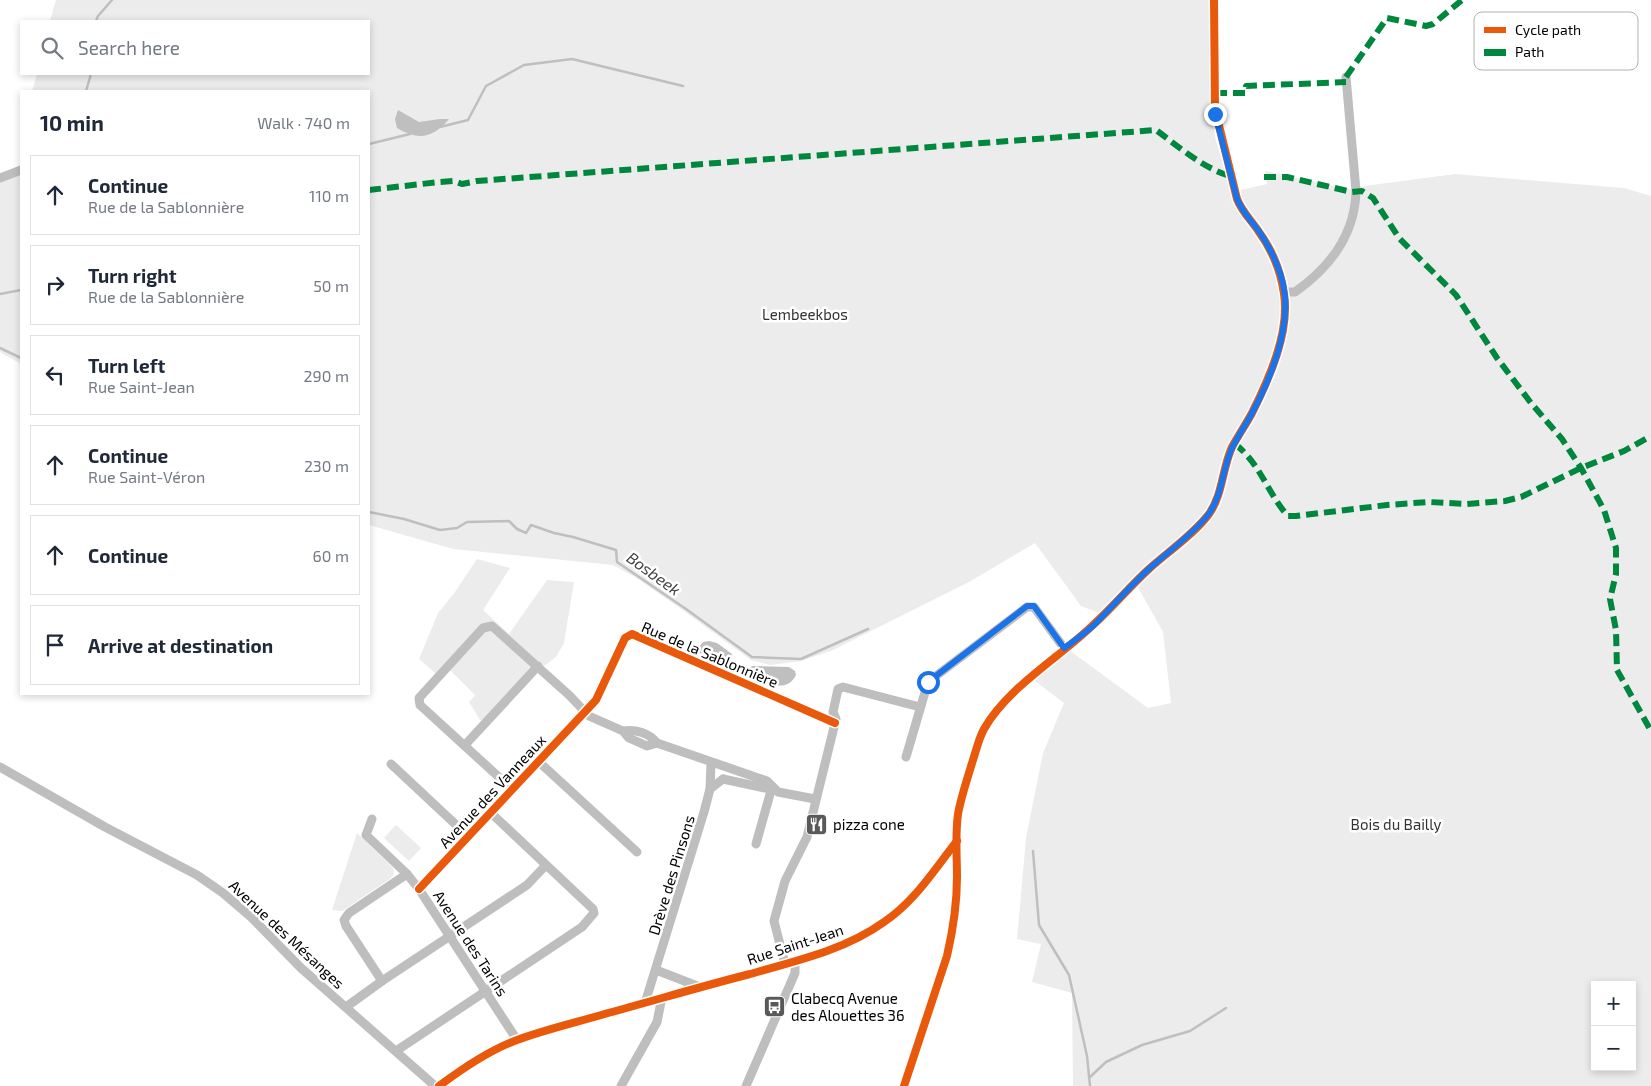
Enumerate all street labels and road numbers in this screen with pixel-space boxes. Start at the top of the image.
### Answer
street label: Rue de la Sablonnière [639,617,781,691]
street label: Avenue des Vanneaux [435,731,549,851]
street label: Drève des Pinsons [644,813,698,937]
street label: Avenue des Mésanges [226,876,348,992]
street label: Avenue des Tarins [430,887,512,999]
street label: Rue Saint-Jean [745,920,845,968]

